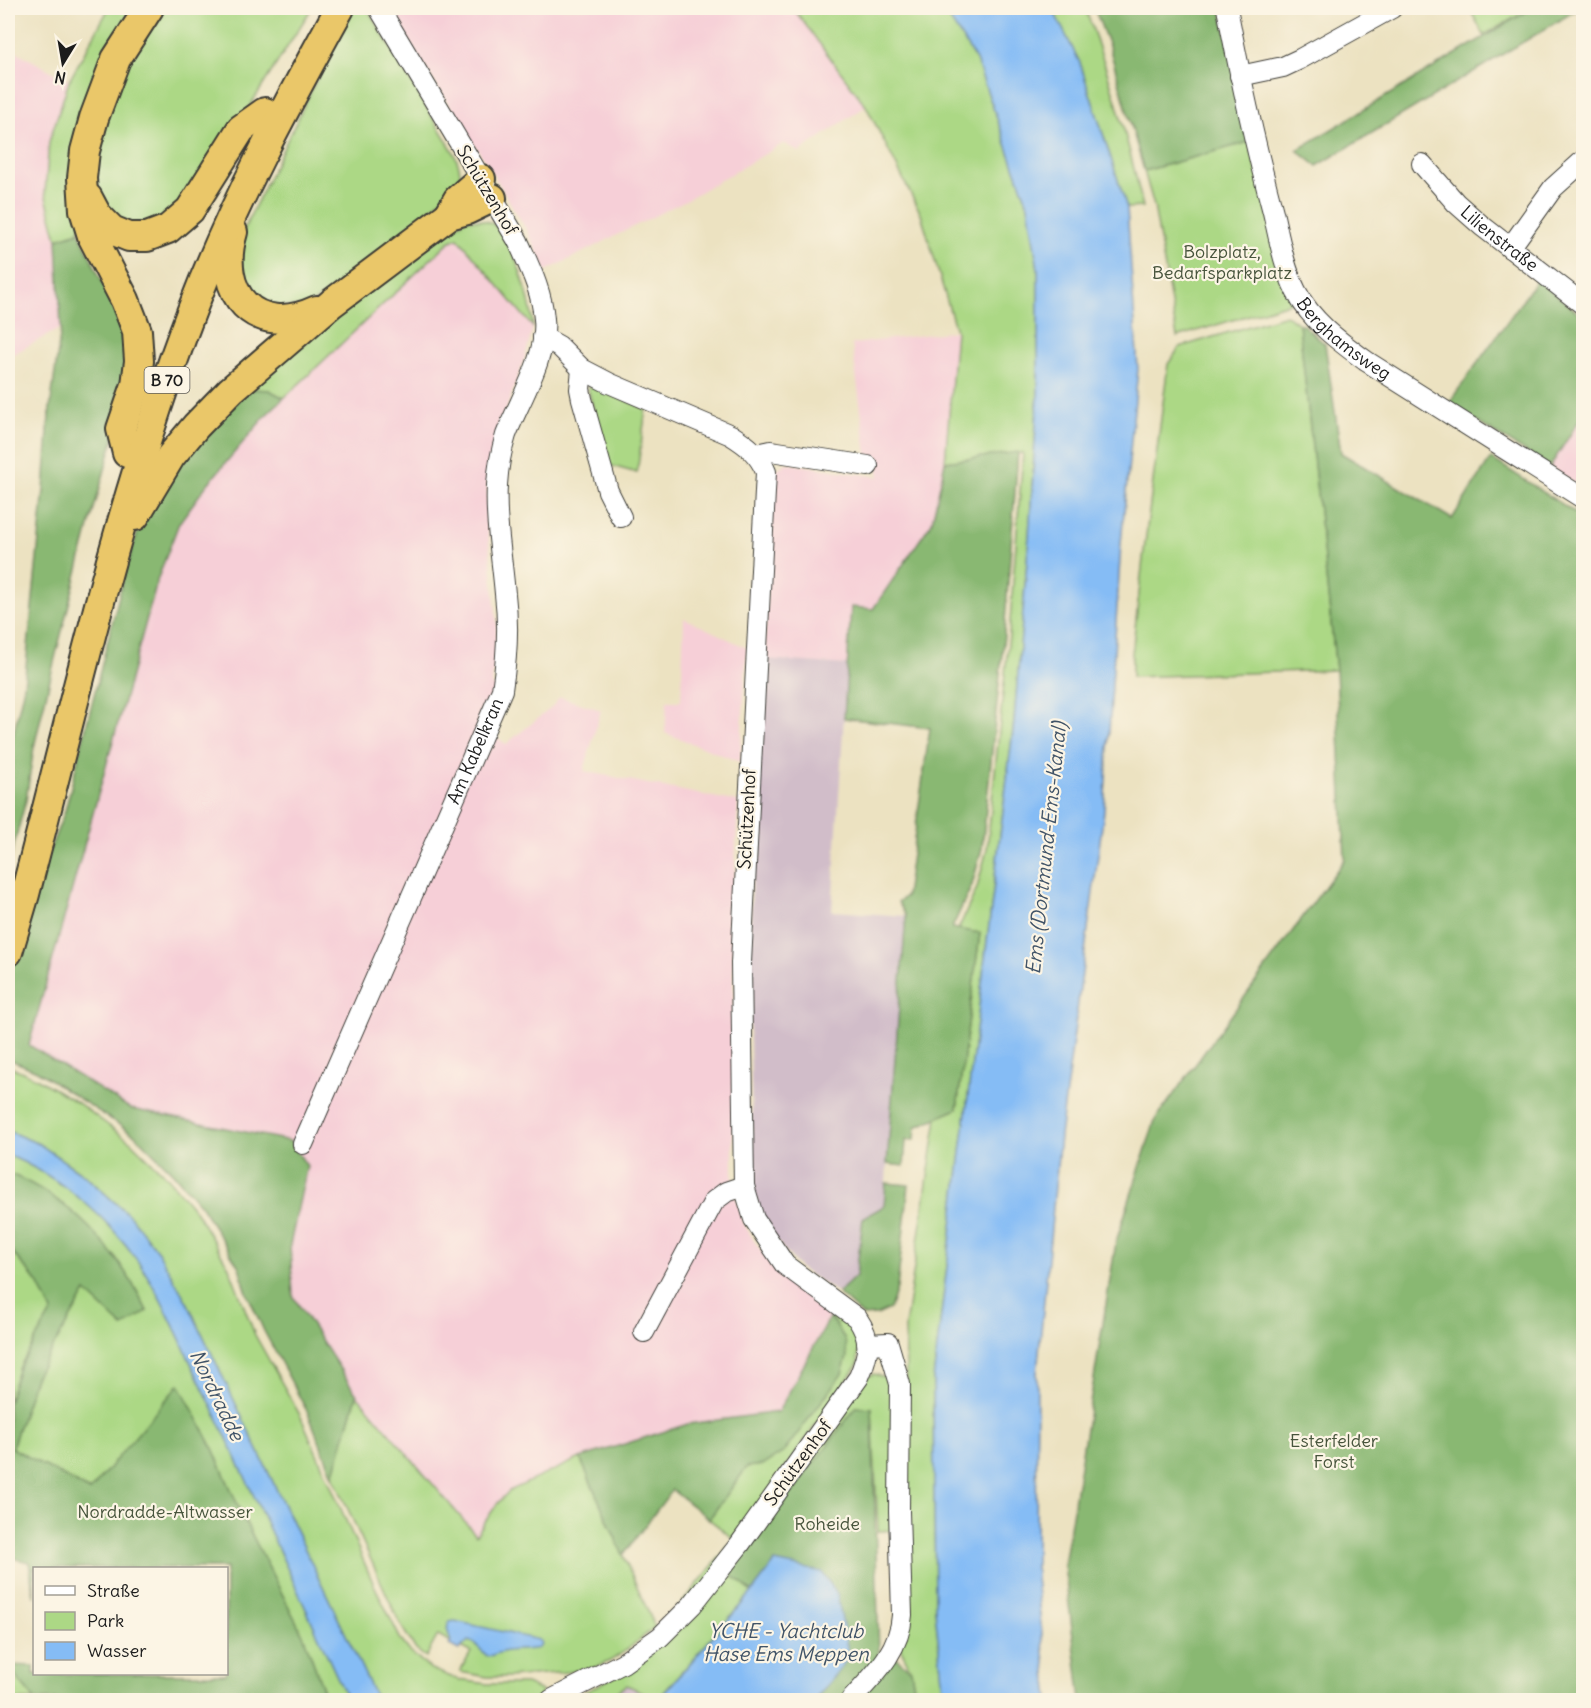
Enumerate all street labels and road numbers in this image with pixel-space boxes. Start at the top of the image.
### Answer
street label: Schützenhof [452,141,524,240]
street label: Lilienstraße [1456,200,1543,276]
street label: Berghamsweg [1292,293,1395,385]
road number: B 70 [144,367,190,393]
street label: Am Kabelkran [441,694,508,808]
street label: Schützenhof [732,767,761,870]
street label: Schützenhof [759,1414,837,1510]

